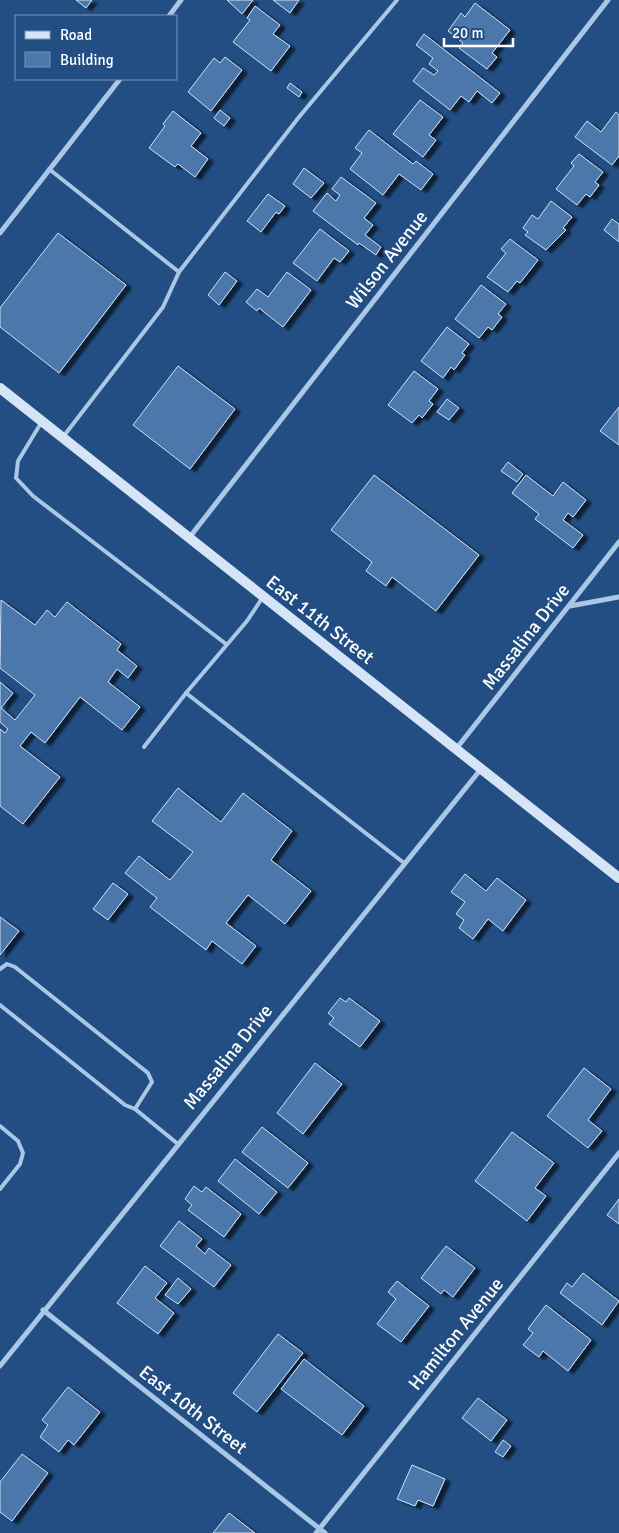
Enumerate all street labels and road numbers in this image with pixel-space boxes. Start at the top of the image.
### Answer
street label: Wilson Avenue [341,206,433,314]
street label: East 11th Street [261,570,379,670]
street label: Massalina Drive [477,579,575,695]
street label: Massalina Drive [178,999,278,1115]
street label: Hamilton Avenue [403,1273,509,1395]
street label: East 10th Street [134,1360,252,1460]

